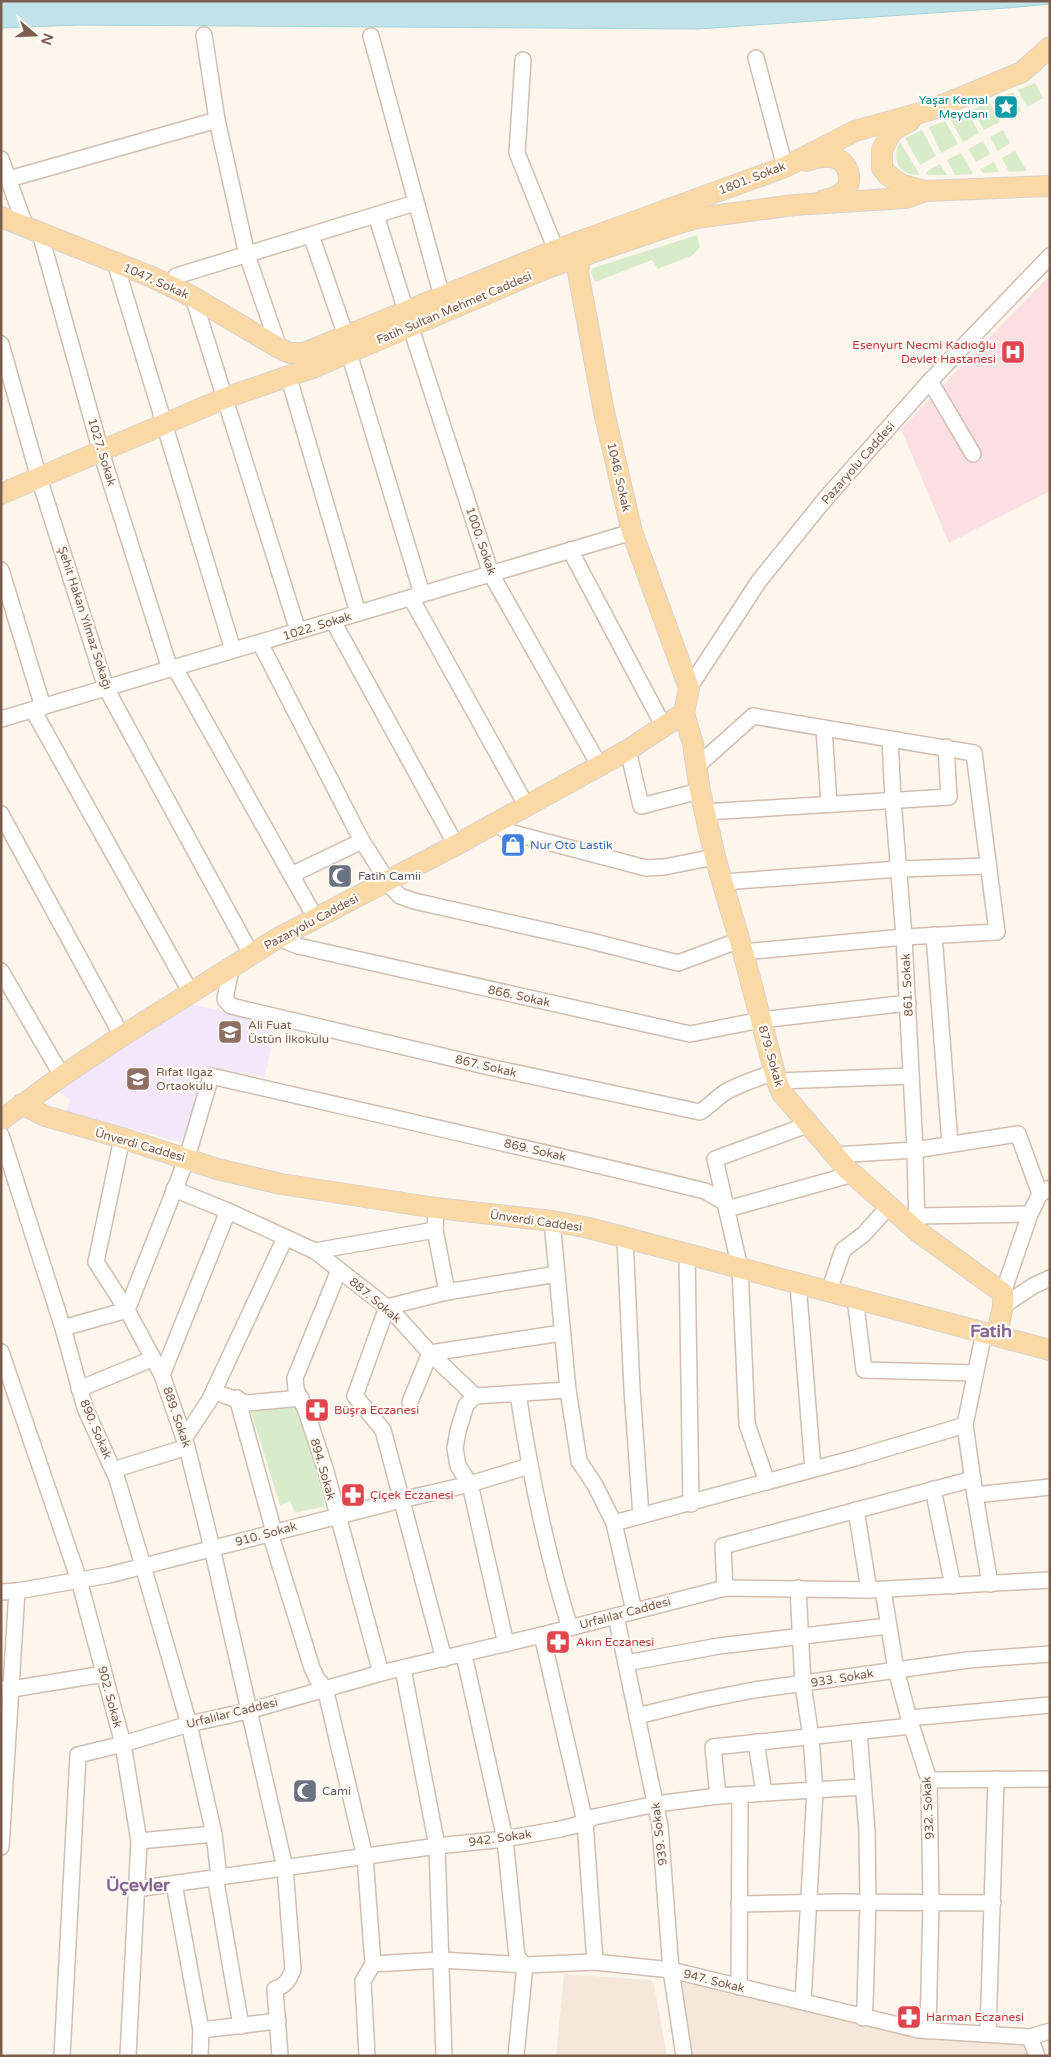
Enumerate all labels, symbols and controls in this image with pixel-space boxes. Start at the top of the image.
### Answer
north arrow [10,10,60,60]
text: N [37,31,57,47]
place label: Yaşar Kemal Meydanı [919,93,988,121]
place icon: Yaşar Kemal Meydanı [993,94,1019,120]
street label: 1801. Sokak [716,159,788,197]
street label: 1047. Sokak [121,260,191,302]
street label: Fatih Sultan Mehmet Caddesi [374,269,534,347]
place label: Esenyurt Necmi Kadıoğlu Devlet Hastanesi [852,338,996,366]
hospital icon: Esenyurt Necmi Kadıoğlu Devlet Hastanesi [1000,339,1026,365]
street label: 1027. Sokak [85,416,119,488]
street label: Pazaryolu Caddesi [818,419,898,507]
street label: 1046. Sokak [604,441,634,514]
street label: 1000. Sokak [463,505,499,577]
street label: Şehit Hakan Yılmaz Sokağı [55,545,115,691]
street label: 1022. Sokak [281,609,353,643]
shop icon: Nur Oto Lastik [500,832,526,858]
place label: Nur Oto Lastik [530,838,613,852]
mosque icon: Fatih Camii [327,863,353,889]
place label: Fatih Camii [358,869,421,883]
street label: Pazaryolu Caddesi [262,891,360,953]
street label: 861. Sokak [898,953,916,1017]
street label: 866. Sokak [487,983,552,1010]
place label: Ali Fuat Üstün İlkokulu [248,1018,329,1046]
school or university icon: Ali Fuat Üstün İlkokulu [217,1019,243,1045]
street label: 879. Sokak [756,1024,787,1089]
street label: 867. Sokak [454,1052,519,1080]
place label: Rıfat Ilgaz Ortaokulu [156,1065,213,1093]
school or university icon: Rıfat Ilgaz Ortaokulu [125,1066,151,1092]
street label: Ünverdi Caddesi [93,1125,187,1165]
street label: 869. Sokak [503,1136,568,1164]
street label: Ünverdi Caddesi [489,1208,583,1234]
street label: 887. Sokak [347,1275,404,1326]
district label: Fatih [970,1320,1012,1342]
street label: 889. Sokak [160,1385,194,1450]
street label: 890. Sokak [77,1397,115,1461]
pharmacy icon: Büşra Eczanesi [304,1397,330,1423]
place label: Büşra Eczanesi [334,1403,419,1417]
street label: 894. Sokak [308,1437,339,1502]
pharmacy icon: Çiçek Eczanesi [340,1482,366,1508]
place label: Çiçek Eczanesi [370,1488,454,1502]
street label: 910. Sokak [234,1519,299,1549]
street label: Urfalılar Caddesi [578,1594,672,1632]
pharmacy icon: Akın Eczanesi [545,1629,571,1655]
place label: Akın Eczanesi [576,1635,654,1649]
street label: 902. Sokak [95,1665,125,1730]
street label: 933. Sokak [810,1666,875,1690]
street label: Urfalılar Caddesi [185,1695,279,1731]
street label: 932. Sokak [919,1776,937,1840]
mosque icon: Cami [292,1778,318,1804]
place label: Cami [322,1784,351,1798]
street label: 939. Sokak [648,1801,670,1866]
street label: 942. Sokak [468,1827,533,1849]
district label: Üçevler [106,1874,171,1896]
street label: 947. Sokak [682,1967,747,1995]
pharmacy icon: Harman Eczanesi [896,2004,922,2030]
place label: Harman Eczanesi [926,2010,1024,2024]

